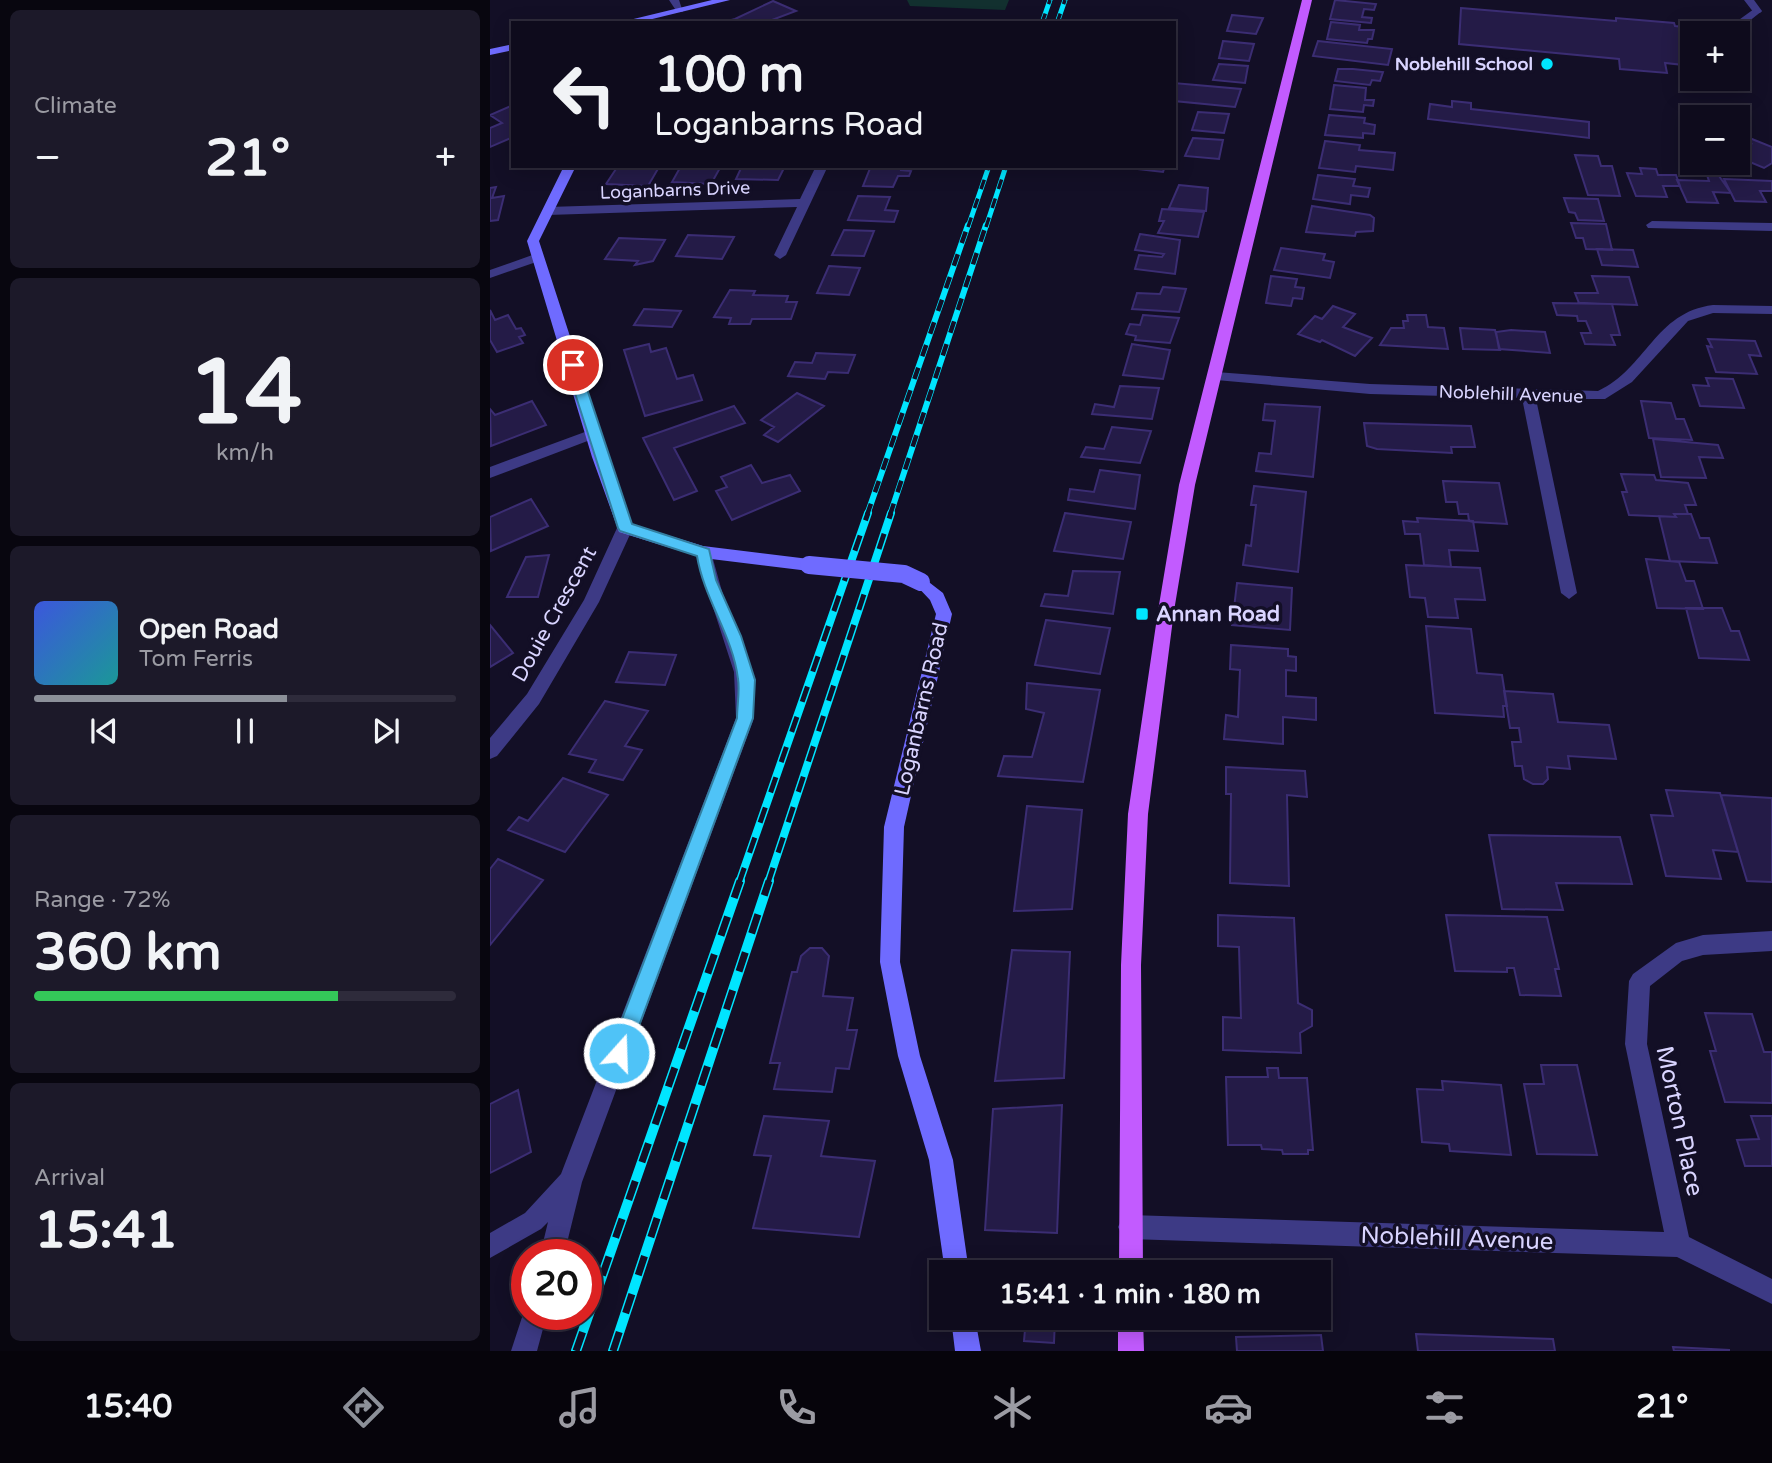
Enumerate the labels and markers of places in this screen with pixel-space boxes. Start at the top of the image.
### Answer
place label: Noblehill School [1395,53,1533,75]
marker: Noblehill School [1539,56,1555,72]
pin [543,335,603,395]
place label: Annan Road [1156,602,1280,627]
marker: Annan Road [1134,606,1150,622]

